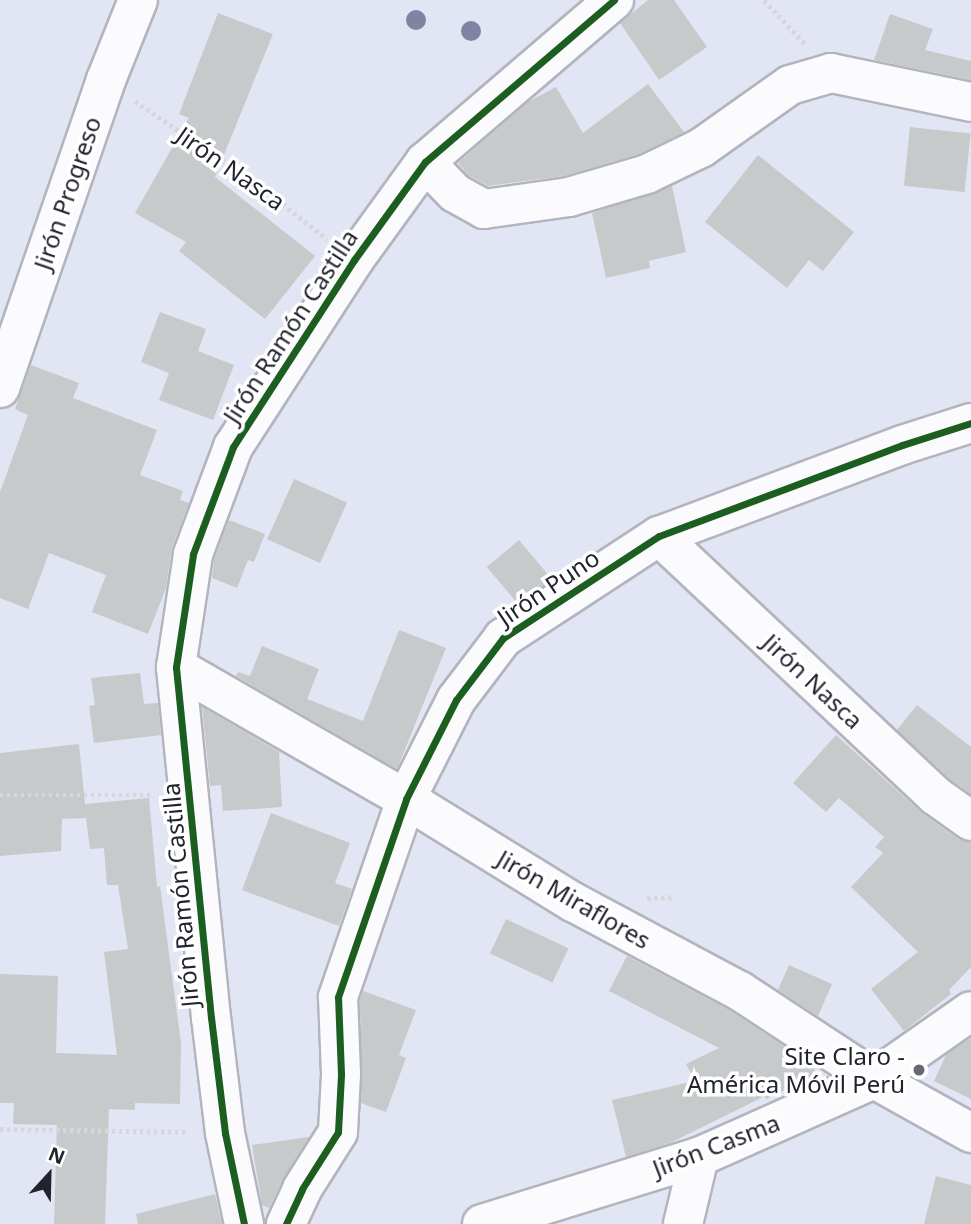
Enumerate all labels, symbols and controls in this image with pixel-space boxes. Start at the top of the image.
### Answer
street label: Jirón Progreso [27,113,107,273]
street label: Jirón Nasca [171,120,291,216]
street label: Jirón Ramón Castilla [217,224,363,428]
street label: Jirón Puno [492,542,604,632]
street label: Jirón Nasca [757,628,869,734]
street label: Jirón Ramón Castilla [156,782,204,1008]
street label: Jirón Miraflores [492,844,656,954]
place label: Site Claro - América Móvil Perú [687,1042,905,1098]
marker: Site Claro - América Móvil Perú [911,1062,927,1078]
street label: Jirón Casma [648,1108,784,1182]
north arrow [14,1140,84,1210]
text: N [45,1141,69,1170]

